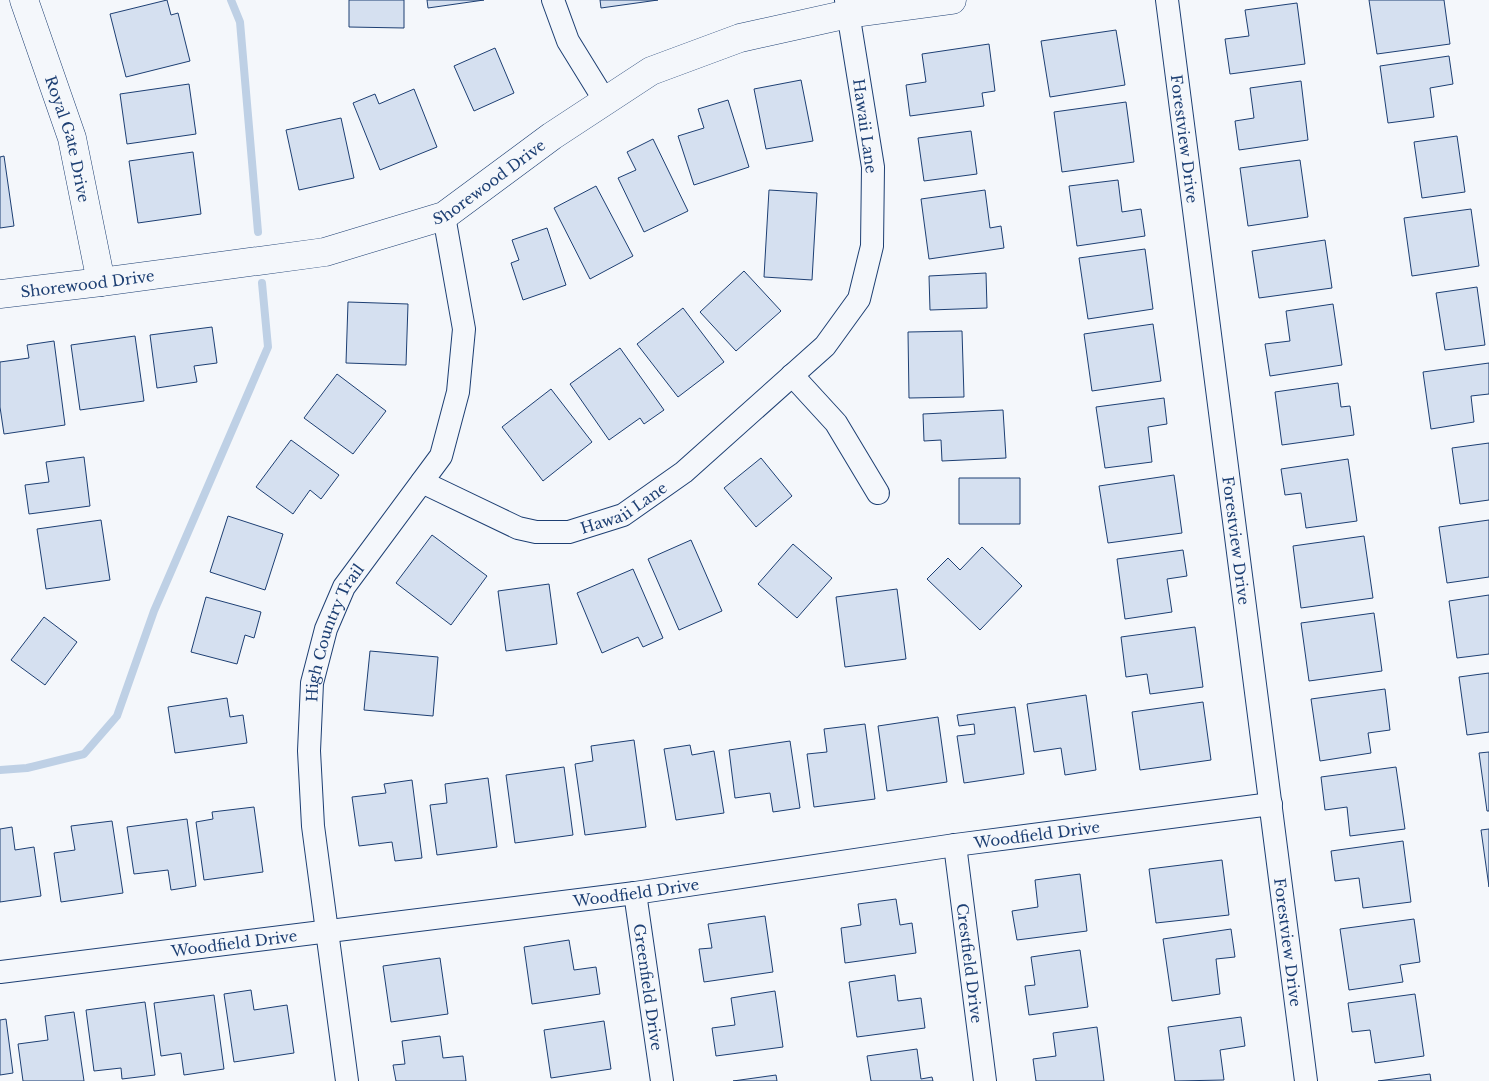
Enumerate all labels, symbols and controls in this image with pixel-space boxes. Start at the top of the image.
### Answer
street label: Royal Gate Drive [41,73,94,204]
street label: Forestview Drive [1167,73,1203,204]
street label: Hawaii Lane [849,77,881,175]
street label: Shorewood Drive [430,135,549,228]
street label: Shorewood Drive [19,265,155,301]
street label: Forestview Drive [1219,475,1254,606]
street label: Hawaii Lane [578,478,670,537]
street label: High Country Trail [302,560,368,702]
street label: Woodfield Drive [972,817,1101,852]
street label: Woodfield Drive [571,874,700,910]
street label: Forestview Drive [1270,877,1306,1008]
street label: Crestfield Drive [953,902,987,1024]
street label: Greenfield Drive [630,922,667,1052]
street label: Woodfield Drive [169,926,298,960]

